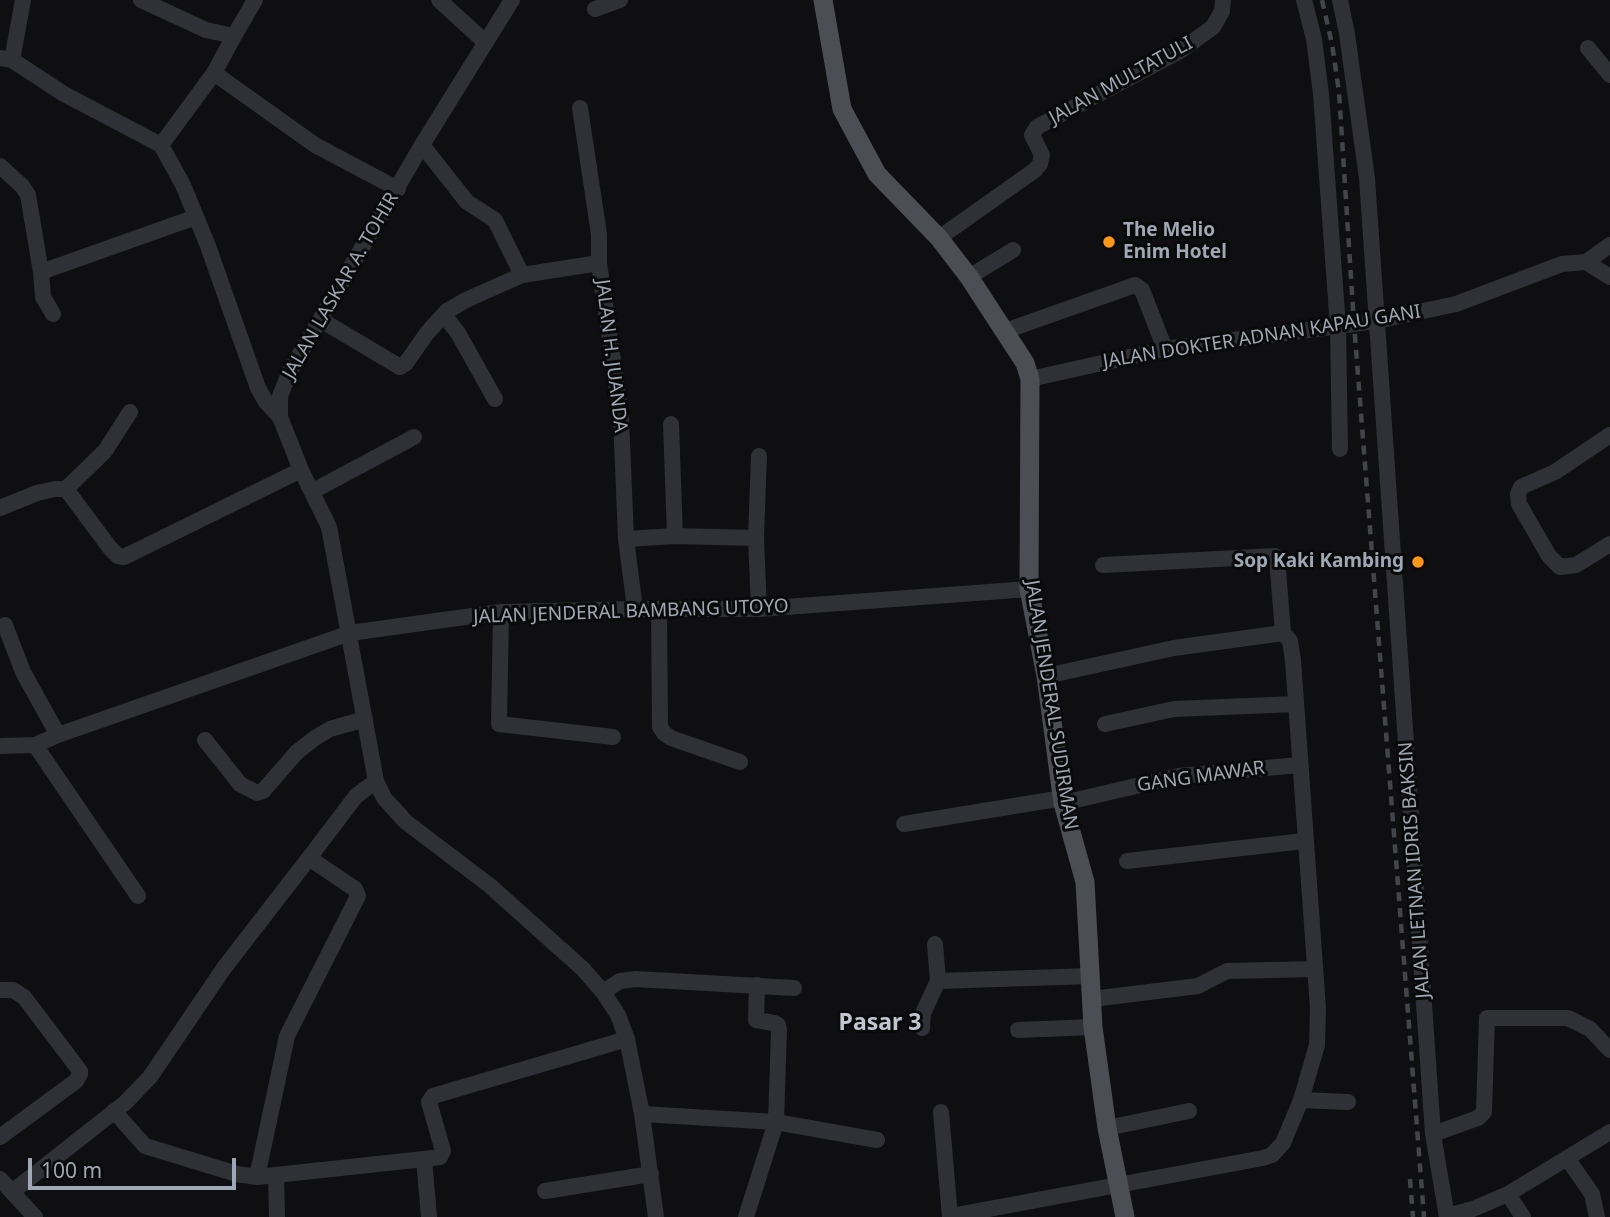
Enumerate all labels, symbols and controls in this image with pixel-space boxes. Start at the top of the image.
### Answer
street label: JALAN MULTATULI [1045,32,1197,130]
street label: JALAN LASKAR A. TOHIR [278,189,404,383]
place label: The Melio Enim Hotel [1123,220,1227,264]
marker: The Melio Enim Hotel [1101,234,1117,250]
street label: JALAN H. JUANDA [590,278,632,434]
street label: JALAN DOKTER ADNAN KAPAU GANI [1101,301,1423,373]
place label: Sop Kaki Kambing [1234,551,1404,573]
marker: Sop Kaki Kambing [1410,554,1426,570]
street label: JALAN JENDERAL SUDIRMAN [1020,578,1082,832]
street label: JALAN JENDERAL BAMBANG UTOYO [473,595,789,629]
street label: JALAN LETNAN IDRIS BAKSIN [1395,741,1435,999]
street label: GANG MAWAR [1136,757,1266,797]
district label: Pasar 3 [839,1009,921,1037]
scale bar [32,1144,240,1188]
text: 100 m [41,1156,102,1184]

